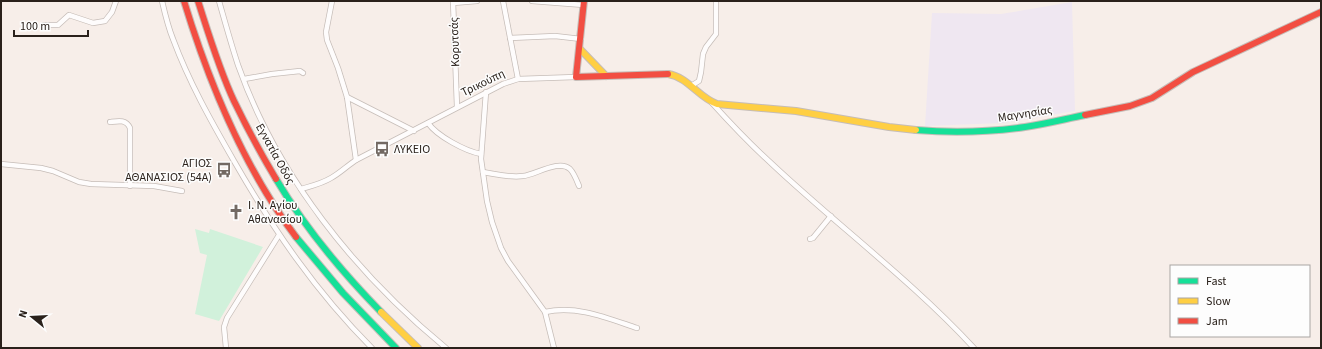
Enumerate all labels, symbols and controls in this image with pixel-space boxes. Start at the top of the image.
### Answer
scale bar [14,12,88,38]
street label: Κορυτσάς [446,17,464,67]
text: 100 m [20,18,50,35]
street label: Τρικούπη [458,65,508,101]
street label: Μαγνησίας [997,101,1053,127]
street label: Εγνατία Οδός [251,120,299,188]
bus stop icon: ΛΥΚΕΙΟ [373,140,391,158]
place label: ΛΥΚΕΙΟ [394,141,430,158]
place label: ΑΓΙΟΣ ΑΘΑΝΑΣΙΟΣ (54Α) [125,155,213,186]
bus stop icon: ΑΓΙΟΣ ΑΘΑΝΑΣΙΟΣ (54Α) [215,161,233,179]
place label: Ι. Ν. Αγίου Αθανασίου [248,197,302,228]
church icon: Ι. Ν. Αγίου Αθανασίου [227,203,245,221]
legend [1170,265,1310,337]
text: Fast [1206,273,1226,290]
text: Slow [1206,293,1231,310]
north arrow [12,297,52,337]
text: N [15,308,31,320]
text: Jam [1206,313,1228,330]

